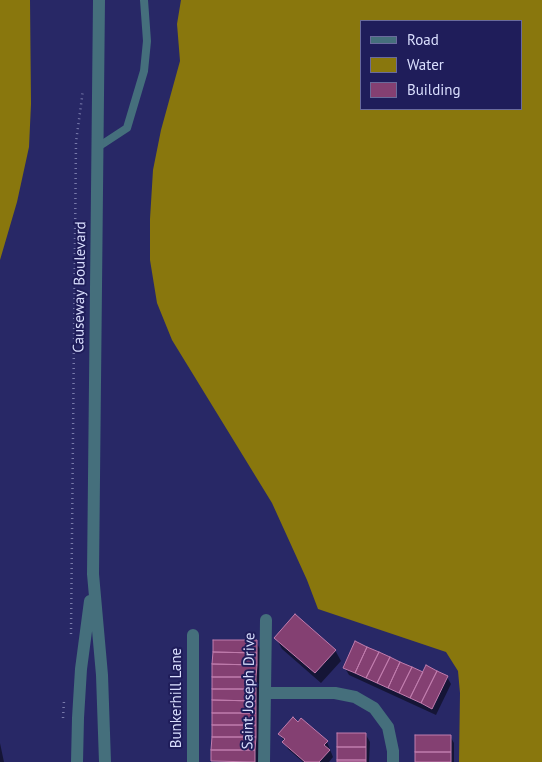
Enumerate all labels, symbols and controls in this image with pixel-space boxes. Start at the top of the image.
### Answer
legend [360,20,522,110]
text: Road [407,30,439,49]
text: Water [407,55,444,74]
text: Building [407,80,461,99]
street label: Causeway Boulevard [70,221,90,353]
street label: Saint Joseph Drive [239,632,259,750]
street label: Bunkerhill Lane [168,648,186,748]

